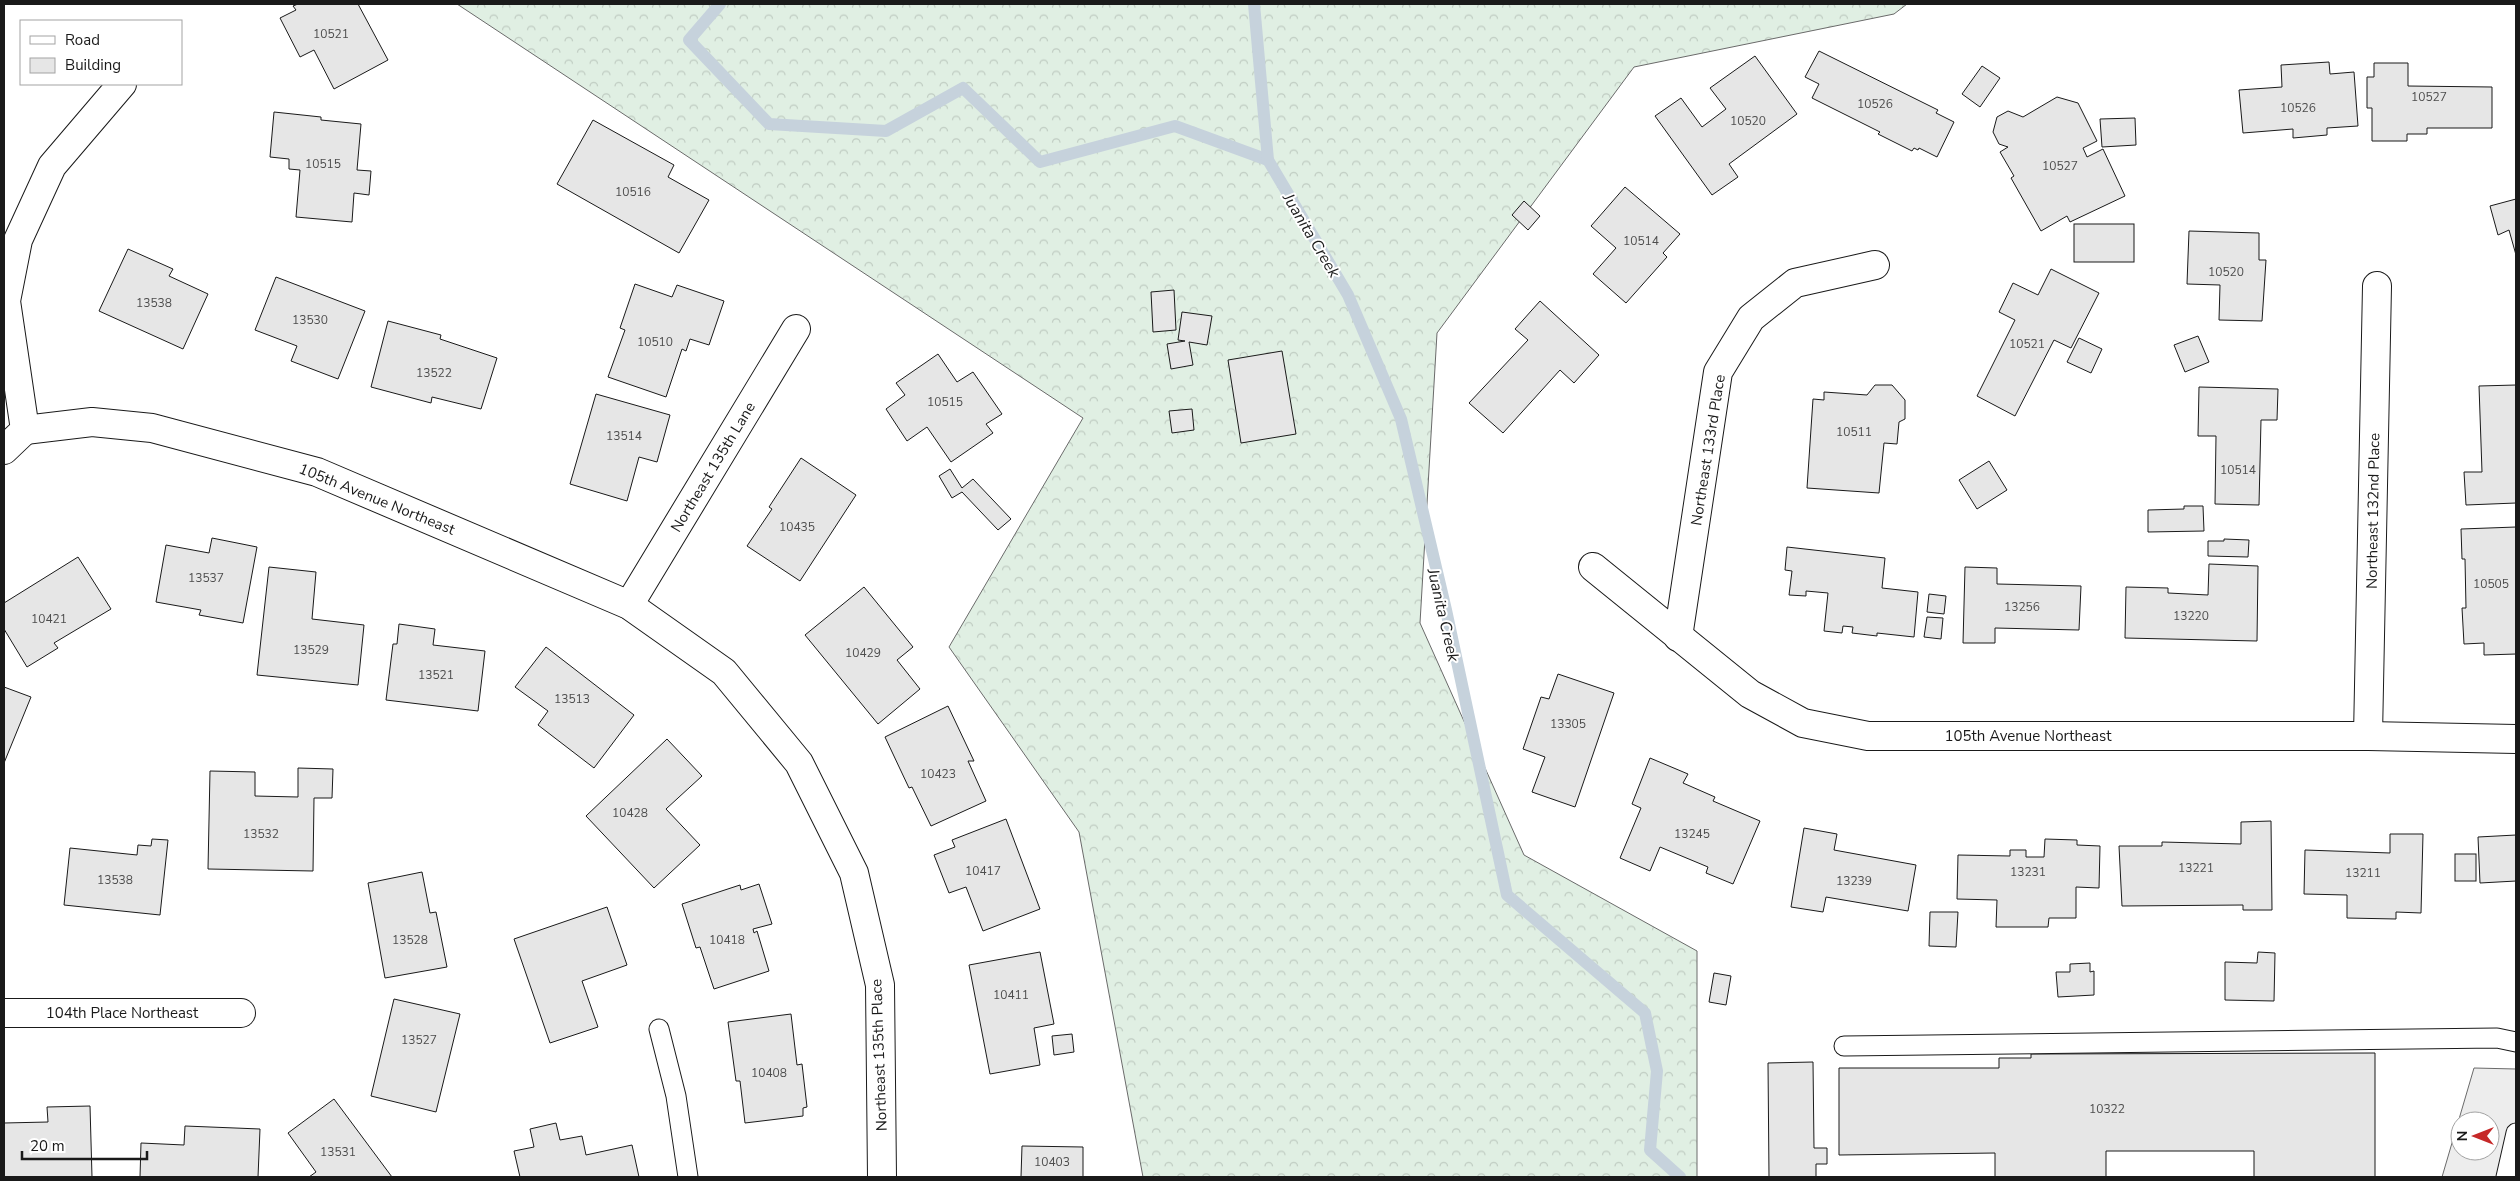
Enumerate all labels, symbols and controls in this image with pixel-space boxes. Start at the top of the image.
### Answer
legend [20,20,182,85]
house number: 10521 [313,26,349,42]
text: Road [65,30,100,50]
text: Building [65,55,121,75]
house number: 10527 [2411,89,2447,105]
house number: 10526 [1857,96,1893,112]
house number: 10526 [2280,100,2316,116]
house number: 10520 [1730,113,1766,129]
house number: 10515 [305,156,341,172]
house number: 10527 [2042,158,2078,174]
house number: 10516 [615,184,651,200]
water label: Juanita Creek [1277,188,1346,283]
house number: 10514 [1623,233,1659,249]
house number: 10520 [2208,264,2244,280]
house number: 13538 [136,295,172,311]
house number: 13530 [292,312,328,328]
house number: 10510 [637,334,673,350]
house number: 10521 [2009,336,2045,352]
house number: 13522 [416,365,452,381]
street label: Northeast 133rd Place [1686,373,1730,527]
house number: 10515 [927,394,963,410]
street label: Northeast 135th Lane [666,398,760,536]
house number: 10511 [1836,424,1872,440]
house number: 13514 [606,428,642,444]
street label: Northeast 132nd Place [2362,433,2384,589]
street label: 105th Avenue Northeast [296,458,459,540]
house number: 10514 [2220,462,2256,478]
house number: 10435 [779,519,815,535]
water label: Juanita Creek [1421,565,1465,665]
house number: 13537 [188,570,224,586]
house number: 10505 [2473,576,2509,592]
house number: 13256 [2004,599,2040,615]
house number: 13220 [2173,608,2209,624]
house number: 10421 [31,611,67,627]
house number: 13529 [293,642,329,658]
house number: 10429 [845,645,881,661]
house number: 13521 [418,667,454,683]
house number: 13513 [554,691,590,707]
house number: 13305 [1550,716,1586,732]
street label: 105th Avenue Northeast [1945,726,2112,746]
house number: 10423 [920,766,956,782]
house number: 10428 [612,805,648,821]
house number: 13532 [243,826,279,842]
house number: 13245 [1674,826,1710,842]
house number: 13221 [2178,860,2214,876]
house number: 10417 [965,863,1001,879]
house number: 13231 [2010,864,2046,880]
house number: 13211 [2345,865,2381,881]
house number: 13538 [97,872,133,888]
house number: 13239 [1836,873,1872,889]
house number: 13528 [392,932,428,948]
house number: 10418 [709,932,745,948]
street label: Northeast 135th Place [866,978,892,1132]
house number: 10411 [993,987,1029,1003]
street label: 104th Place Northeast [46,1003,199,1023]
house number: 13527 [401,1032,437,1048]
house number: 10408 [751,1065,787,1081]
house number: 10322 [2089,1101,2125,1117]
north arrow [2450,1111,2500,1161]
scale bar [22,1128,148,1160]
text: N [2453,1131,2472,1141]
text: 20 m [30,1136,65,1156]
house number: 13531 [320,1144,356,1160]
house number: 10403 [1034,1154,1070,1170]

